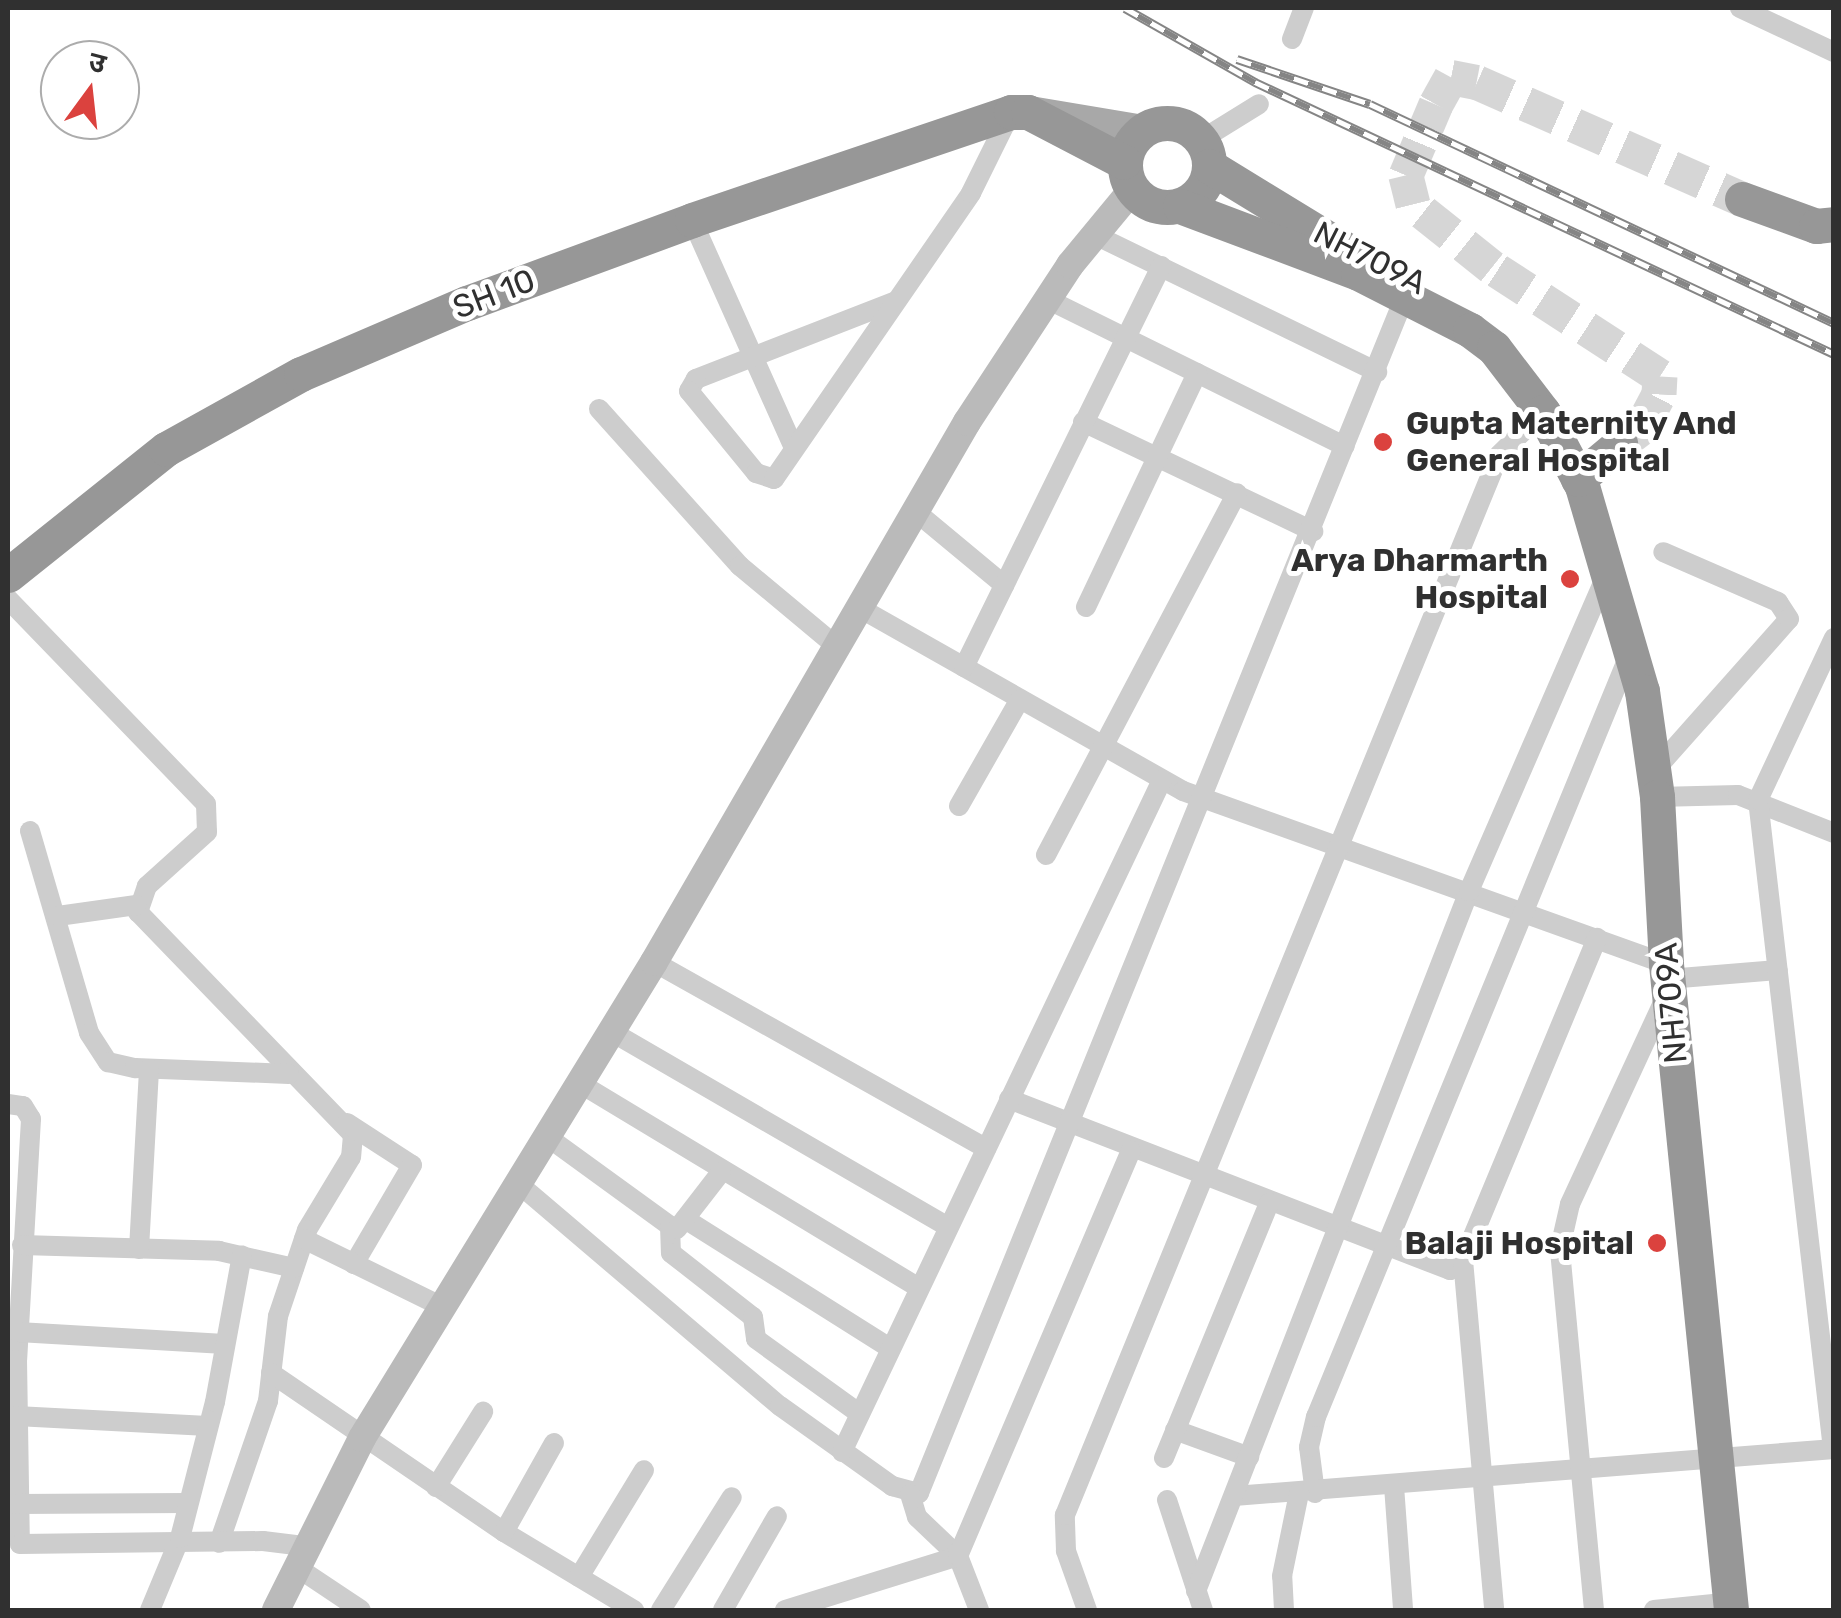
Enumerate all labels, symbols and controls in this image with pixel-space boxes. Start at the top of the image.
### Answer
north arrow [40,40,140,140]
text: उ [85,44,110,81]
street label: NH709A [1307,213,1433,303]
street label: SH 10 [448,261,540,327]
place label: Gupta Maternity And General Hospital [1406,405,1738,480]
marker: Gupta Maternity And General Hospital [1370,429,1396,455]
place label: Arya Dharmarth Hospital [1291,542,1548,617]
marker: Arya Dharmarth Hospital [1557,566,1583,592]
street label: NH709A [1647,941,1695,1065]
place label: Balaji Hospital [1404,1224,1634,1262]
marker: Balaji Hospital [1644,1230,1670,1256]

